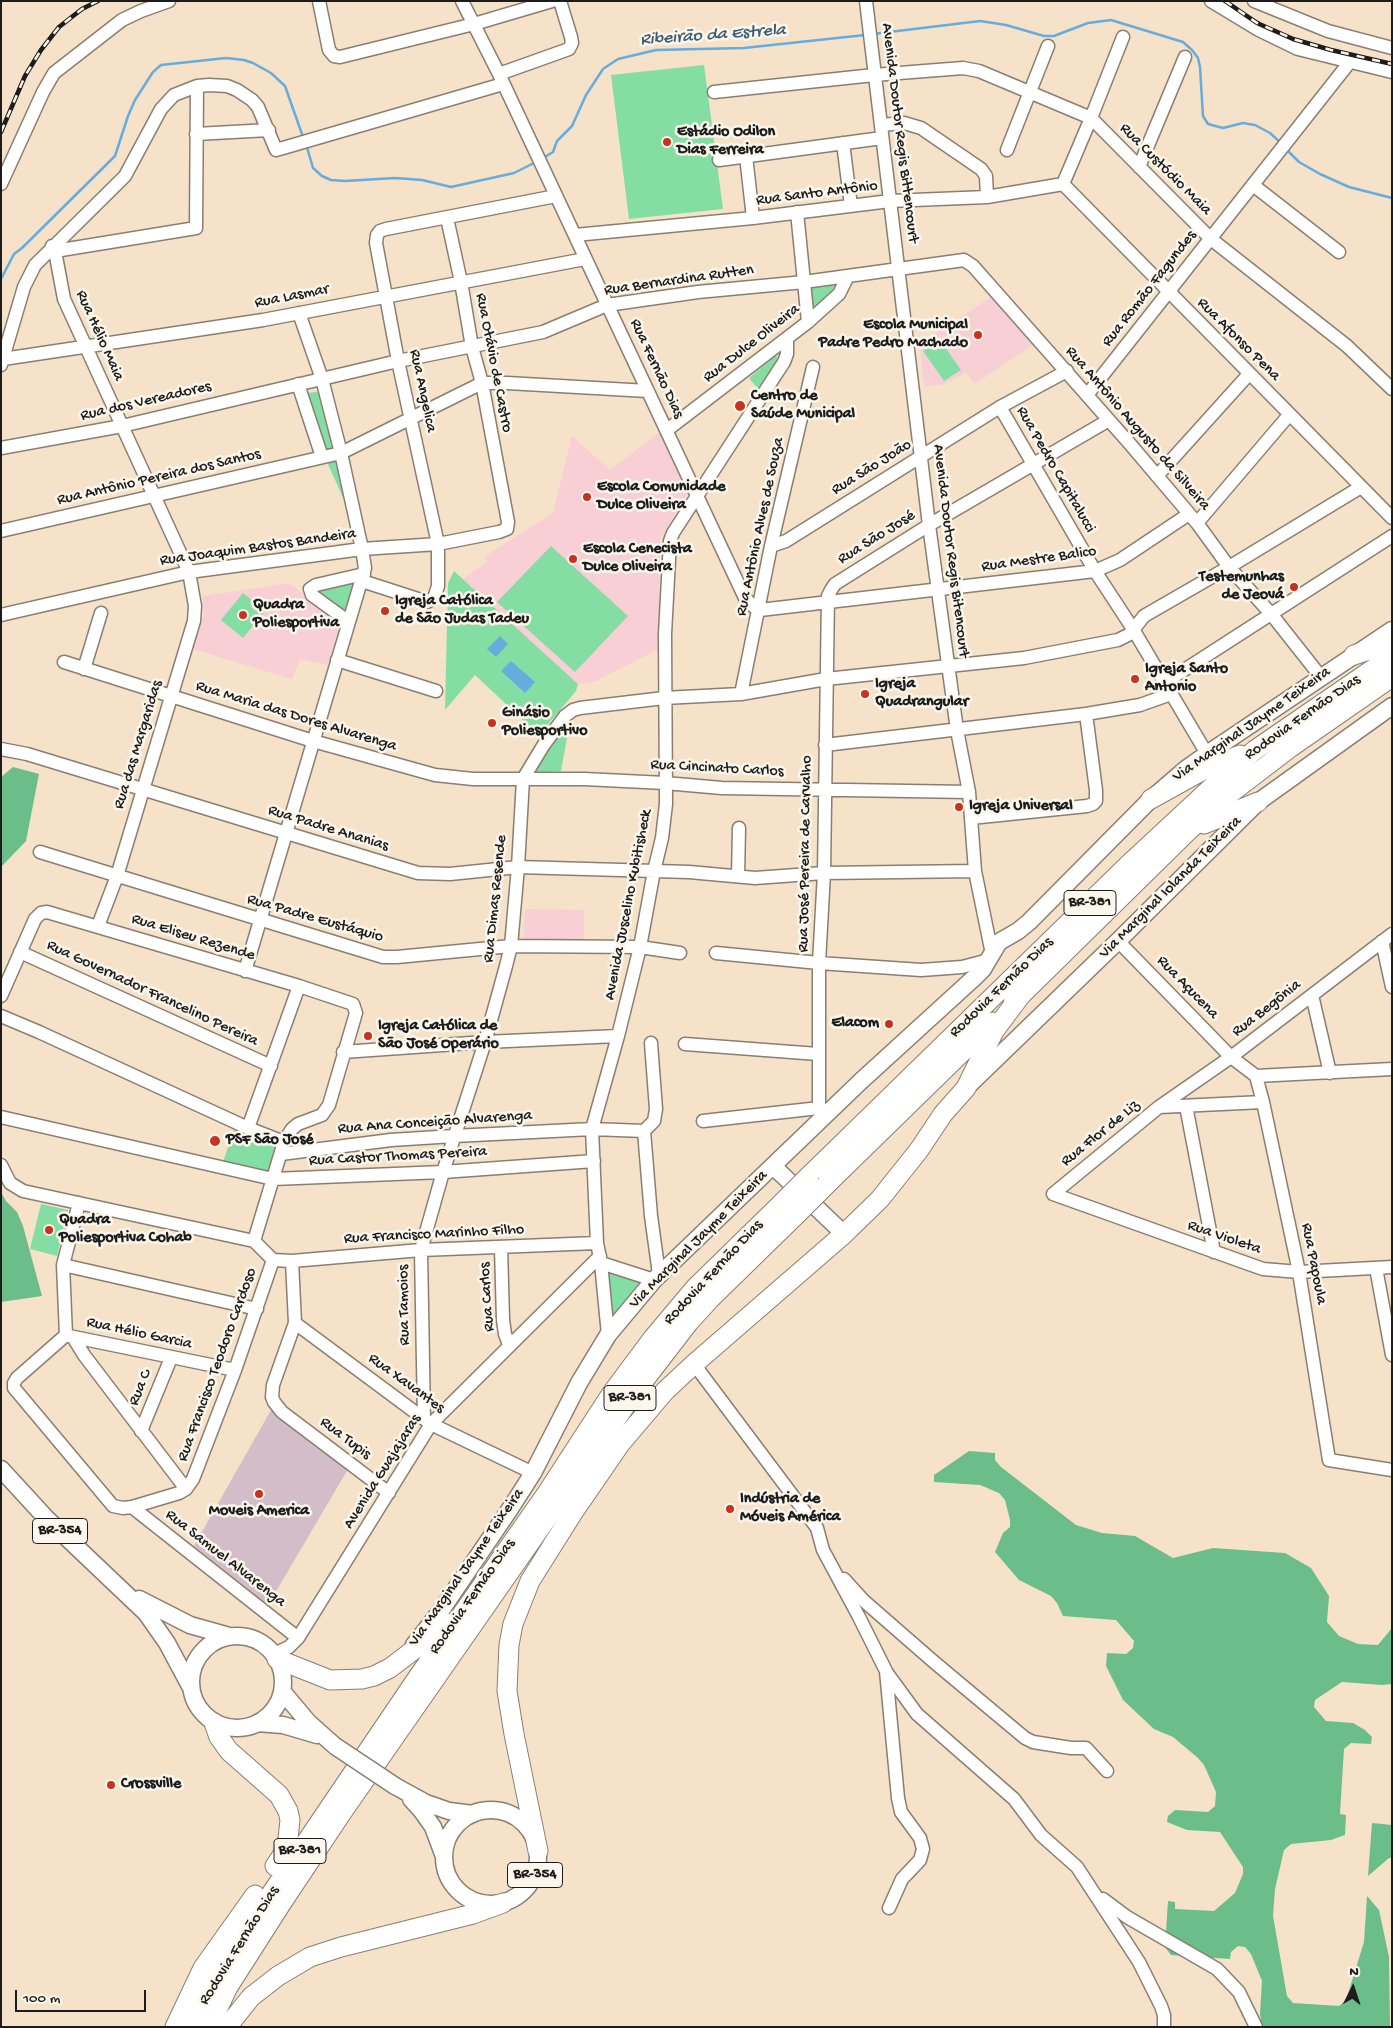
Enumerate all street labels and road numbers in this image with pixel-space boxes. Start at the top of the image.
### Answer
street label: Avenida Doutor Regis Bittencourt [876,22,922,244]
street label: Rua Custódio Maia [1115,120,1215,220]
street label: Rua Santo Antônio [755,177,879,211]
street label: Rua Romão Fagundes [1099,227,1201,351]
street label: Rua Bernardina Rutten [603,261,755,301]
street label: Rua Lasmar [253,280,331,314]
street label: Rua Hélio Maia [70,288,128,384]
street label: Rua Otávio de Castro [470,292,516,434]
street label: Rua Afonso Pena [1192,294,1284,386]
street label: Rua Dulce Oliveira [700,300,804,388]
street label: Rua Fernão Dias [624,316,688,422]
street label: Rua Antônio Augusto da Silveira [1060,343,1214,515]
street label: Rua Angelica [404,348,440,434]
street label: Rua dos Vereadores [79,378,213,426]
street label: Rua Pedro Capitalucci [1011,404,1099,536]
street label: Rua Antônio Alves de Souza [733,436,789,618]
street label: Rua São João [828,436,916,500]
street label: Avenida Doutor Regis Bitencourt [927,443,973,659]
street label: Rua Antônio Pereira dos Santos [55,445,263,511]
street label: Rua São José [835,507,919,569]
street label: Rua Joaquim Bastos Bandeira [159,525,357,571]
street label: Rua Mestre Balico [980,542,1098,578]
street label: Via Marginal Jayme Teixeira [1169,663,1335,787]
street label: Rodovia Fernão Dias [1241,671,1365,765]
street label: Rua Maria das Dores Alvarenga [193,677,399,757]
street label: Rua das Margaridas [110,678,168,812]
street label: Rua José Pereira de Carvalho [795,755,817,953]
street label: Rua Cincinato Carlos [650,756,784,782]
street label: Rua Padre Ananias [265,802,391,856]
street label: Avenida Juscelino Kubitisheck [601,808,657,1002]
street label: Via Marginal Iolanda Teixeira [1096,813,1246,963]
street label: Rua Dimas Resende [480,834,512,964]
street label: Rua Padre Eustáquio [245,890,385,948]
road number: BR-381 [1064,890,1116,916]
street label: Rua Eliseu Rezende [129,910,257,966]
street label: Rodovia Fernão Dias [946,934,1058,1042]
street label: Rua Governador Francelino Pereira [43,936,261,1052]
street label: Rua Açucena [1152,952,1222,1024]
street label: Rua Begônia [1229,976,1305,1042]
street label: Rua Flor de Liz [1058,1096,1144,1172]
street label: Rua Ana Conceição Alvarenga [337,1107,533,1139]
street label: Rua Castor Thomas Pereira [308,1143,488,1171]
street label: Via Marginal Jayme Teixeira [626,1167,772,1313]
street label: Rodovia Fernão Dias [660,1216,768,1330]
street label: Rua Violeta [1185,1216,1263,1260]
street label: Rua Francisco Marinho Filho [343,1221,525,1249]
street label: Rua Papoula [1296,1222,1330,1306]
street label: Rua Carlos [476,1262,500,1332]
street label: Rua Tamoios [395,1264,415,1346]
street label: Rua Francisco Teodoro Cardoso [174,1266,262,1464]
street label: Rua Hélio Garcia [84,1313,194,1355]
street label: Rua Xavantes [364,1350,448,1418]
street label: Rua C [125,1367,157,1409]
road number: BR-381 [604,1386,656,1410]
street label: Avenida Guajajaras [340,1411,426,1533]
street label: Rua Tupis [315,1413,375,1465]
street label: Via Marginal Jayme Teixeira [405,1485,529,1651]
street label: Rua Samuel Alvarenga [161,1506,289,1612]
road number: BR-354 [32,1518,88,1544]
street label: Rodovia Fernão Dias [426,1535,520,1659]
road number: BR-381 [274,1838,326,1864]
road number: BR-354 [508,1862,562,1888]
street label: Rodovia Fernão Dias [196,1883,284,2009]

